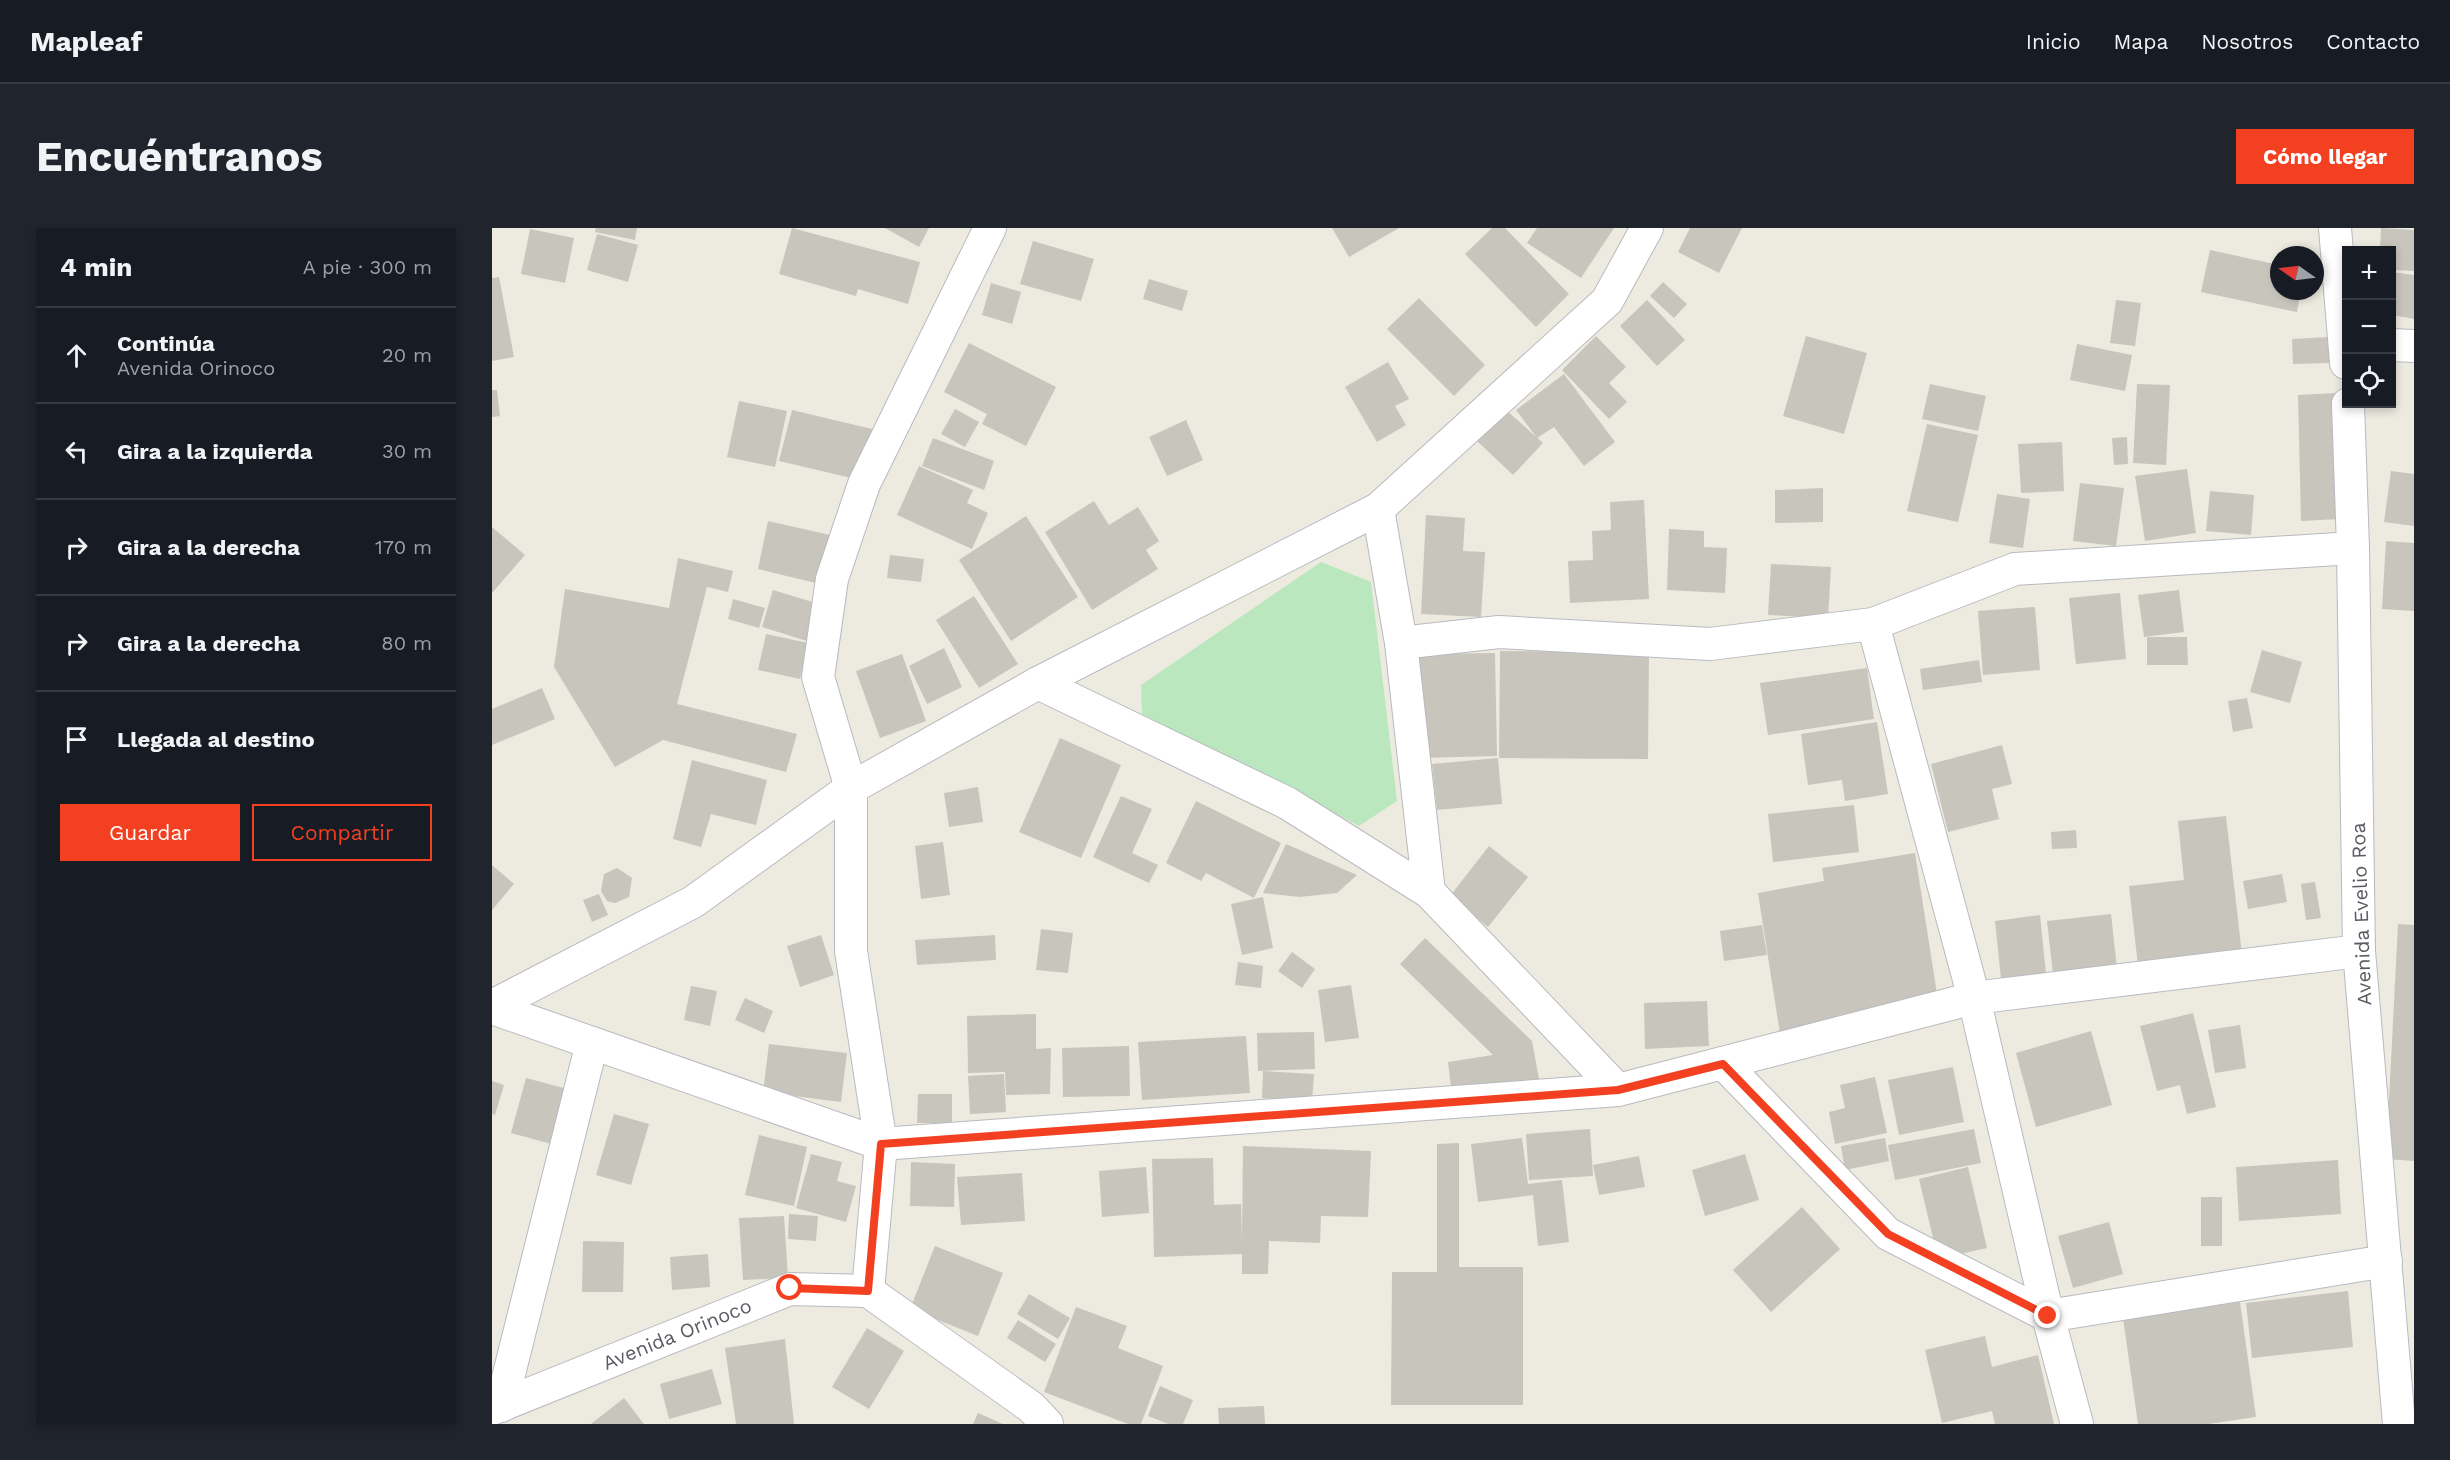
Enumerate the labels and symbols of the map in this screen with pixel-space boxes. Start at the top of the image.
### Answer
north arrow [2270,246,2324,300]
street label: Avenida Evelio Roa [2346,822,2376,1006]
route start [776,1274,802,1300]
street label: Avenida Orinoco [599,1293,755,1375]
route end [2034,1302,2060,1328]

